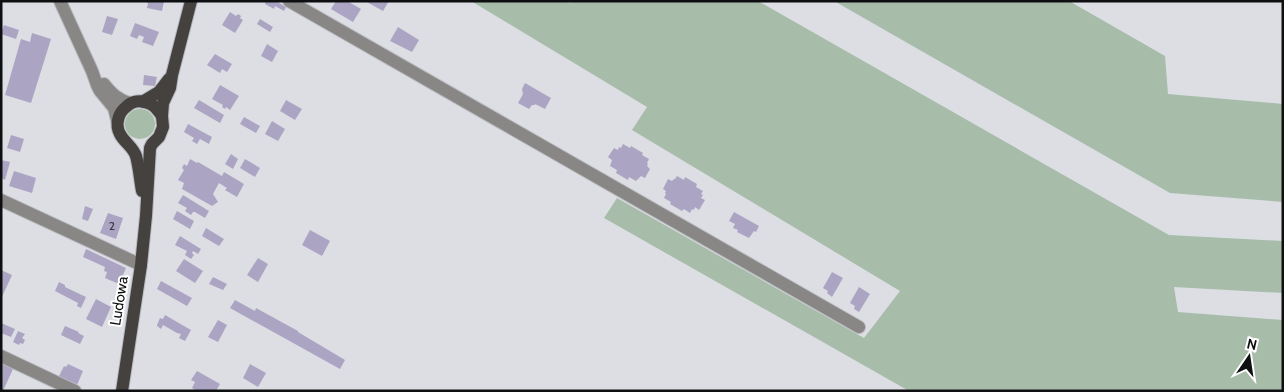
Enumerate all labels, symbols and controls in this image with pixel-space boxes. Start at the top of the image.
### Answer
house number: 2 [109,218,115,233]
street label: Ludowa [106,274,132,327]
north arrow [1224,332,1274,382]
text: N [1245,334,1259,354]

